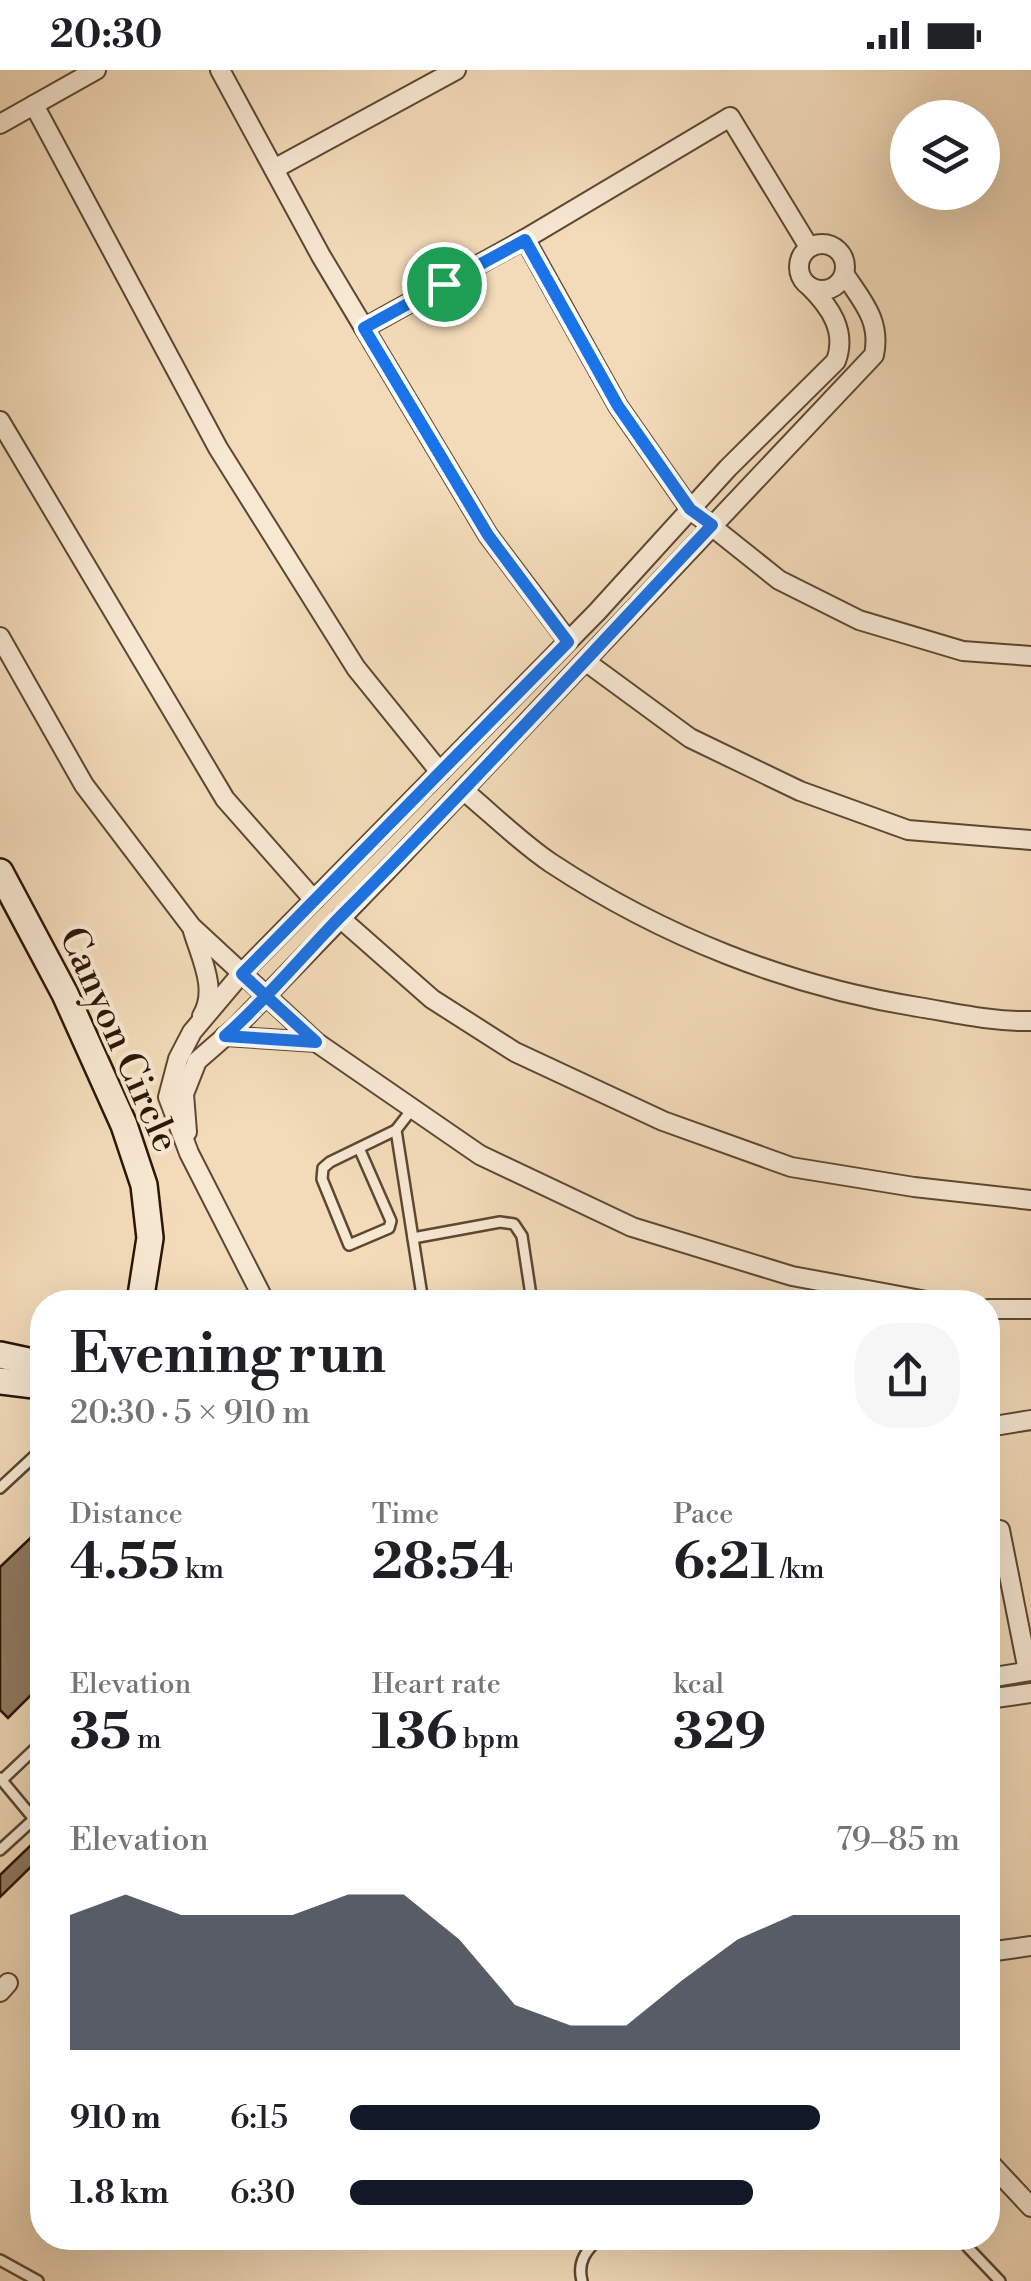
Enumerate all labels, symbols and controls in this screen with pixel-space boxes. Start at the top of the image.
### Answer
text: 20:30 [50,12,162,59]
map controls [890,100,1000,210]
button: layers [890,100,1000,210]
pin [402,242,487,327]
icon: arrive [417,257,472,312]
street label: Canyon Circle [48,920,189,1159]
text: Evening run [70,1321,386,1390]
button: share [855,1323,960,1428]
text: 20:30 · 5 × 910 m [70,1393,310,1433]
text: Distance [70,1497,183,1532]
text: Time [372,1497,439,1532]
text: Pace [673,1497,733,1532]
text: 4.55 [70,1532,179,1594]
text: 28:54 [372,1532,514,1594]
text: 6:21 [673,1532,774,1594]
text: km [179,1552,224,1587]
text: /km [774,1552,825,1587]
text: Elevation [70,1667,191,1702]
text: Heart rate [372,1667,501,1702]
text: kcal [673,1667,724,1702]
text: 35 [70,1702,131,1764]
text: 136 [372,1702,457,1764]
text: 329 [673,1702,766,1764]
text: m [131,1722,161,1757]
text: bpm [457,1722,520,1757]
text: Elevation [70,1820,209,1860]
text: 79–85 m [836,1820,960,1860]
text: 910 m [70,2098,161,2138]
text: 6:15 [230,2098,288,2138]
text: 1.8 km [70,2173,169,2213]
text: 6:30 [230,2173,296,2213]

